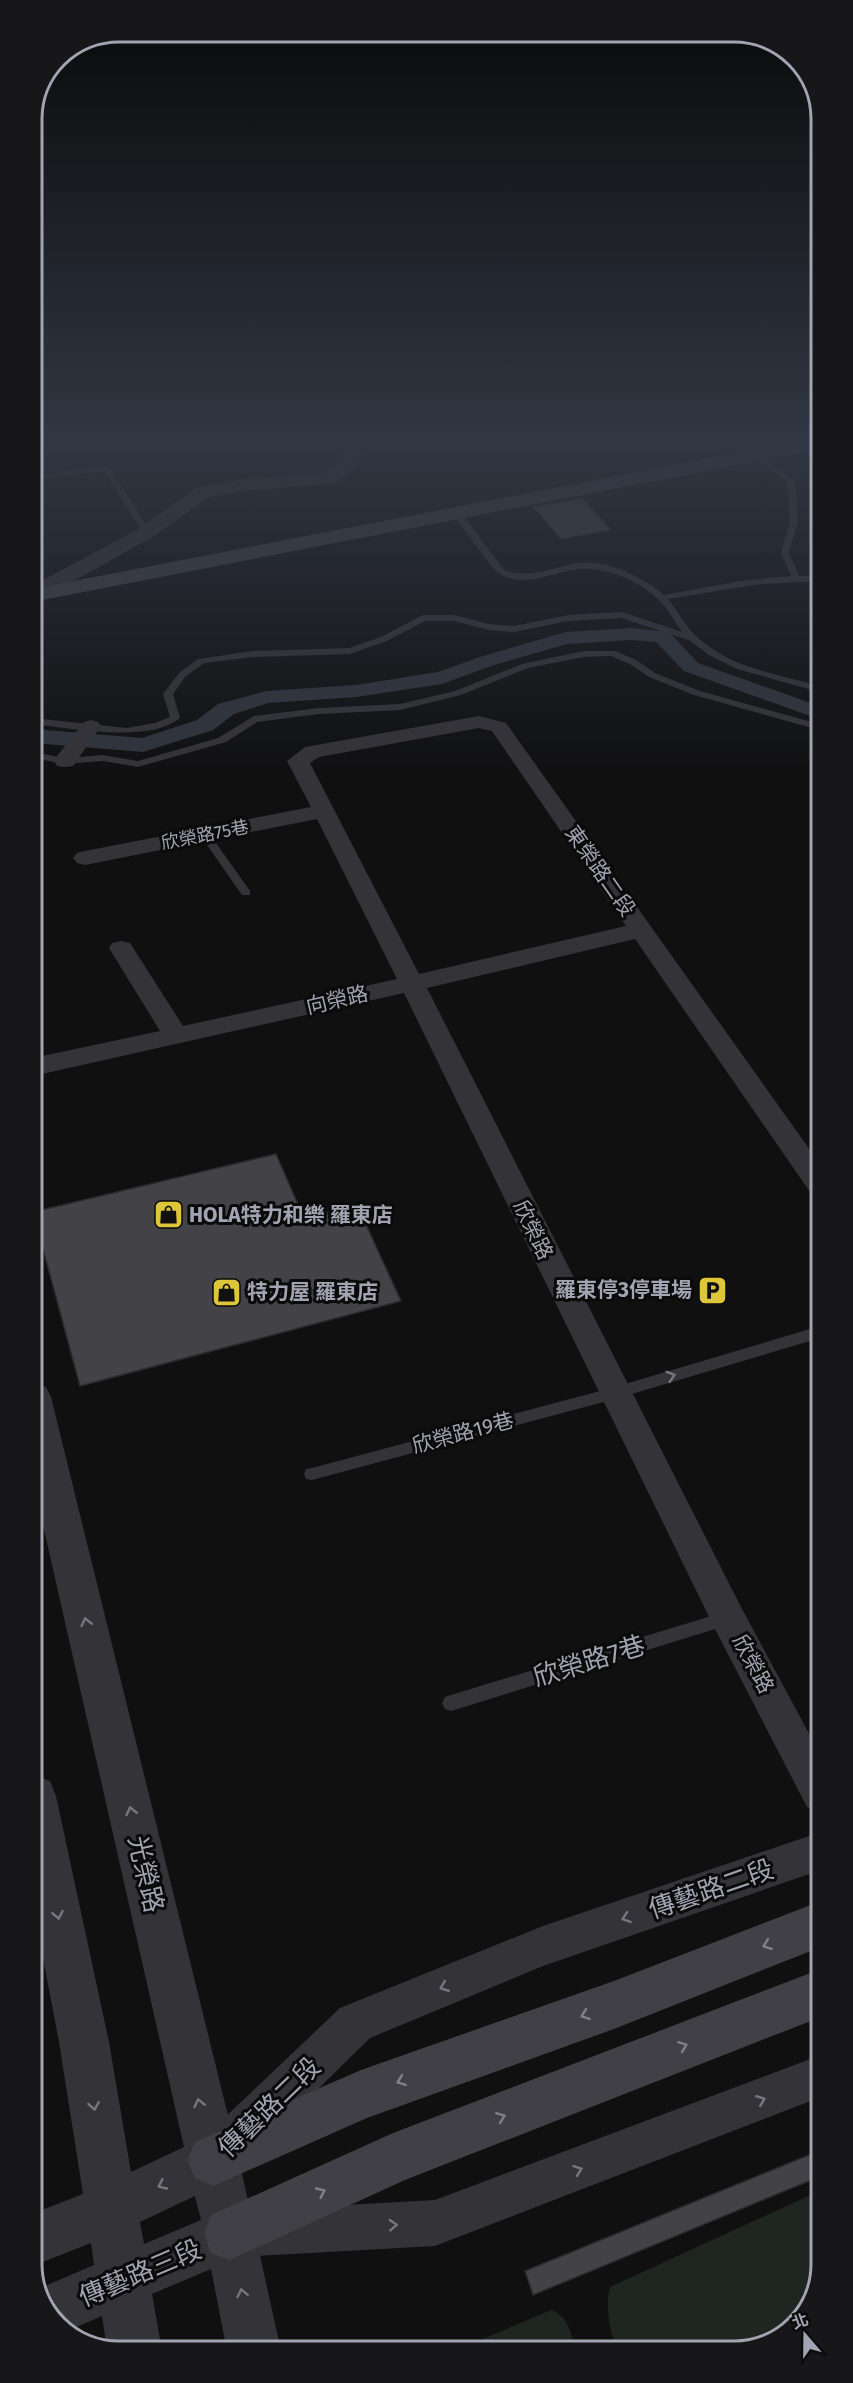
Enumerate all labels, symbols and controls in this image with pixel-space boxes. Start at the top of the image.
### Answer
street label: 欣榮路75巷 [159,816,251,854]
street label: 東榮路二段 [559,821,641,921]
street label: 向榮路 [303,980,371,1020]
street label: 欣榮路 [508,1196,558,1264]
shop icon: HOLA特力和樂 羅東店 [152,1199,184,1231]
place label: HOLA特力和樂 羅東店 [189,1202,393,1228]
parking icon: 羅東停3停車場 [697,1274,729,1306]
shop icon: 特力屋 羅東店 [210,1276,242,1308]
place label: 羅東停3停車場 [555,1277,692,1303]
place label: 特力屋 羅東店 [247,1279,378,1305]
one-way arrow [665,1371,676,1383]
street label: 欣榮路19巷 [409,1407,517,1459]
one-way arrow [81,1617,94,1627]
street label: 欣榮路7巷 [529,1630,649,1693]
street label: 欣榮路 [727,1630,779,1698]
one-way arrow [125,1807,138,1817]
street label: 光榮路 [122,1833,169,1916]
street label: 傳藝路二段 [645,1854,778,1925]
one-way arrow [51,1910,64,1920]
one-way arrow [621,1910,632,1923]
one-way arrow [762,1938,773,1950]
one-way arrow [439,1980,450,1992]
one-way arrow [580,2008,590,2021]
one-way arrow [677,2041,688,2054]
street label: 傳藝路二段 [212,2051,327,2164]
one-way arrow [396,2073,407,2086]
one-way arrow [754,2095,765,2107]
one-way arrow [194,2099,207,2109]
one-way arrow [87,2101,100,2111]
one-way arrow [495,2112,506,2124]
one-way arrow [573,2164,583,2177]
one-way arrow [157,2177,168,2189]
one-way arrow [315,2187,326,2199]
one-way arrow [389,2219,398,2232]
street label: 傳藝路三段 [74,2234,206,2313]
one-way arrow [236,2289,249,2299]
north arrow [775,2305,835,2365]
text: 北 [789,2310,811,2333]

